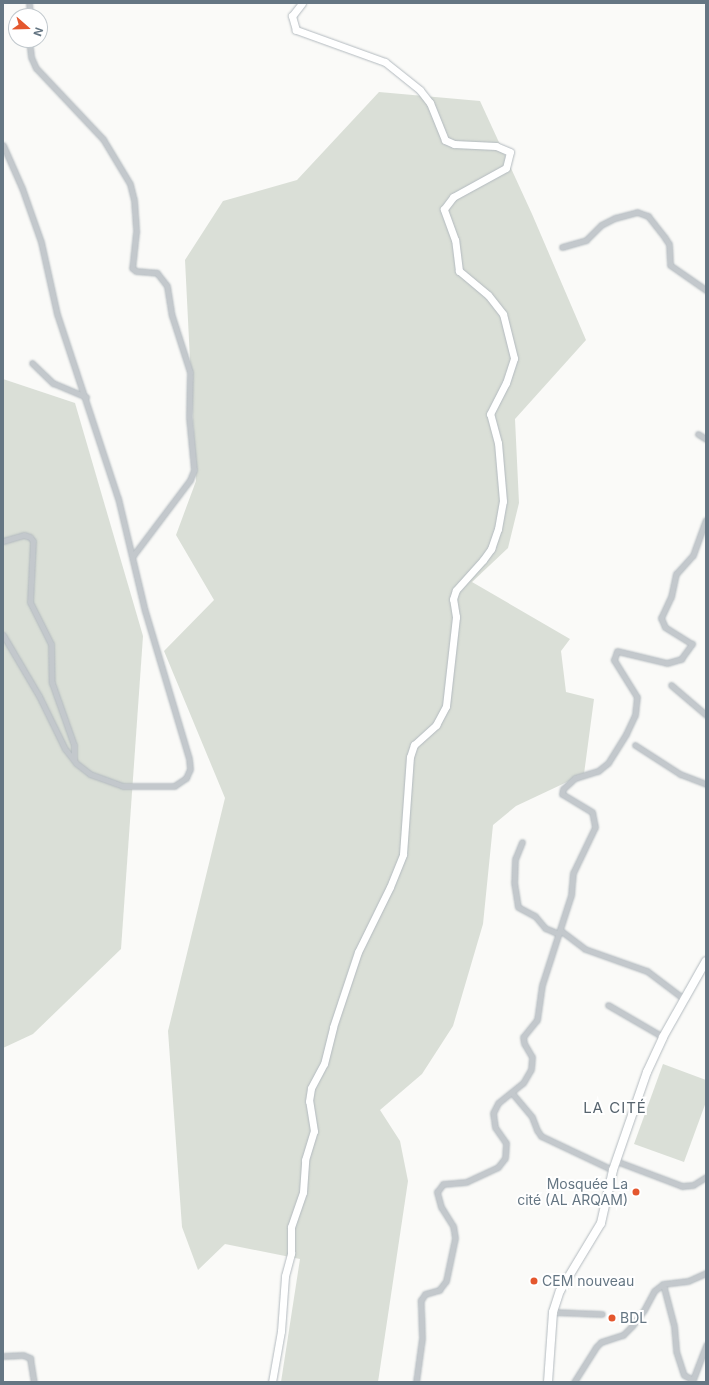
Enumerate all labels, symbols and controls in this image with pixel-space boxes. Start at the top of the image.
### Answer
north arrow [8,8,48,48]
text: N [30,25,46,38]
district label: LA CITÉ [583,1099,647,1117]
place label: Mosquée La cité (AL ARQAM) [517,1176,628,1208]
marker: Mosquée La cité (AL ARQAM) [631,1187,641,1197]
place label: CEM nouveau [542,1273,634,1289]
marker: CEM nouveau [529,1276,539,1286]
place label: BDL [620,1310,647,1326]
marker: BDL [607,1313,617,1323]

